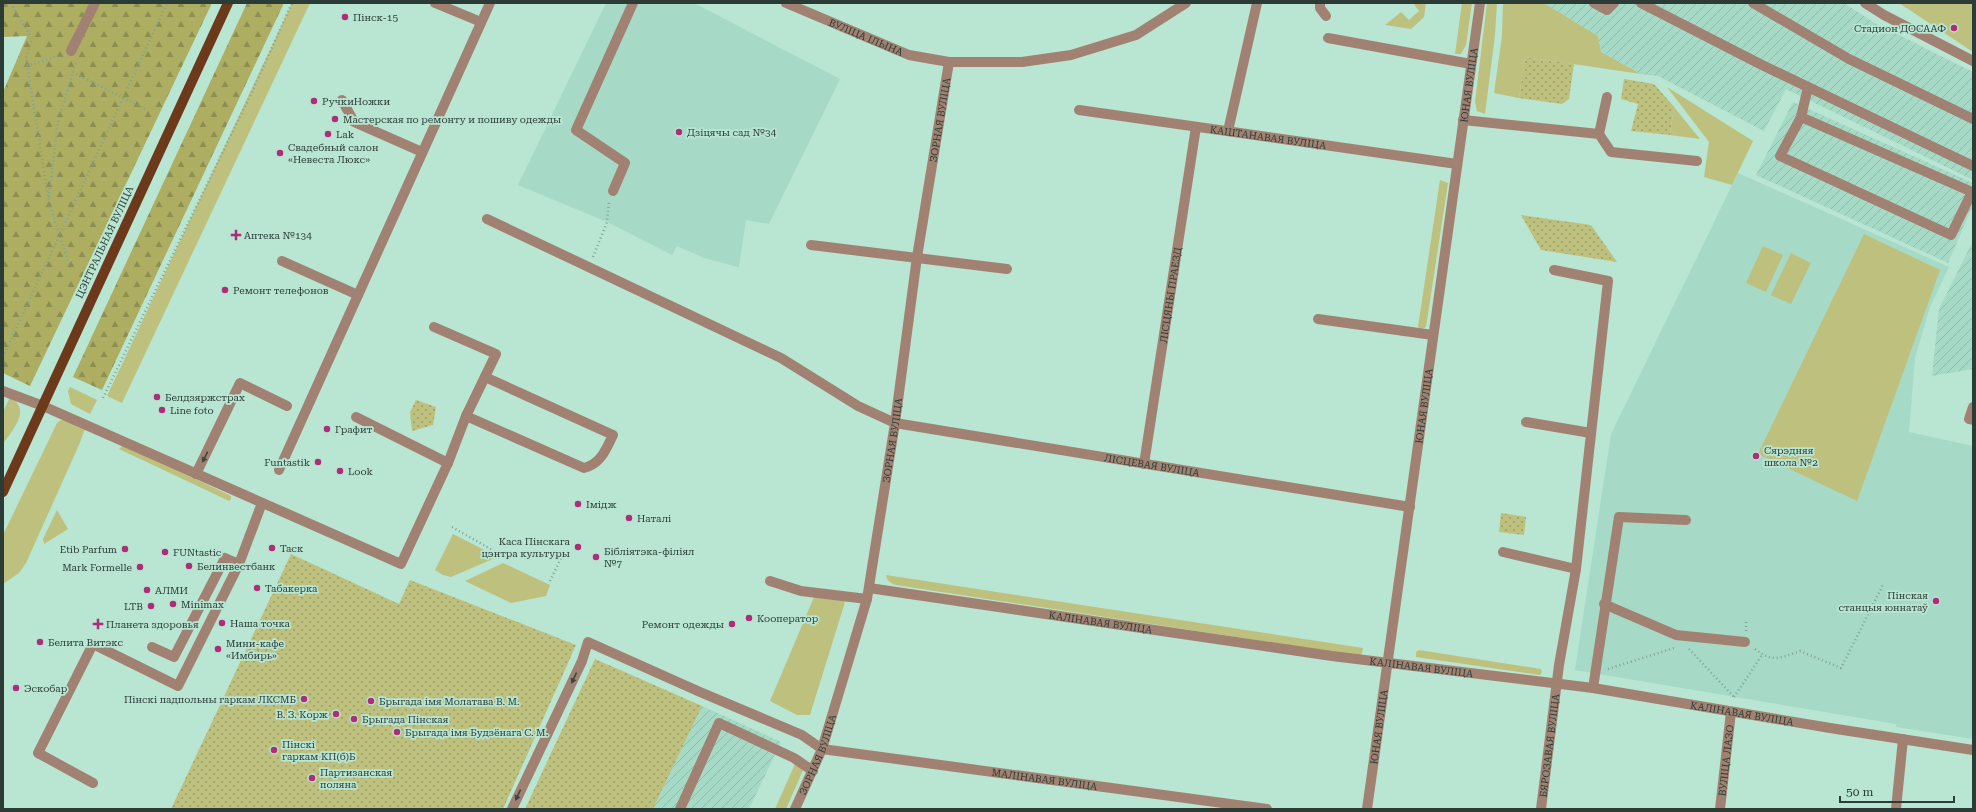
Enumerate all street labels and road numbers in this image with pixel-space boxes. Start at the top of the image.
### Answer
street label: ВУЛІЦА ІЛЬІНА [827,17,905,58]
street label: ЮНАЯ ВУЛІЦА [1458,47,1480,123]
street label: ЗОРНАЯ ВУЛІЦА [928,77,952,163]
street label: КАШТАНАВАЯ ВУЛІЦА [1209,124,1327,151]
street label: ЦЭНТРАЛЬНАЯ ВУЛІЦА [74,184,135,300]
street label: ЛІСЦЯНЫ ПРАЕЗД [1158,246,1183,344]
street label: ЮНАЯ ВУЛІЦА [1413,368,1435,444]
street label: ЗОРНАЯ ВУЛІЦА [881,397,904,484]
street label: ЛІСЦЕВАЯ ВУЛІЦА [1103,452,1200,479]
street label: КАЛІНАВАЯ ВУЛІЦА [1048,609,1153,636]
street label: КАЛІНАВАЯ ВУЛІЦА [1369,656,1474,679]
street label: ЮНАЯ ВУЛІЦА [1368,689,1390,765]
street label: БЯРОЗАВАЯ ВУЛІЦА [1538,693,1561,798]
street label: КАЛІНАВАЯ ВУЛІЦА [1689,700,1794,728]
street label: ЗОРНАЯ ВУЛІЦА [797,713,838,797]
street label: ВУЛІЦА ЛАЗО [1717,724,1736,797]
street label: МАЛІНАВАЯ ВУЛІЦА [991,767,1098,792]

